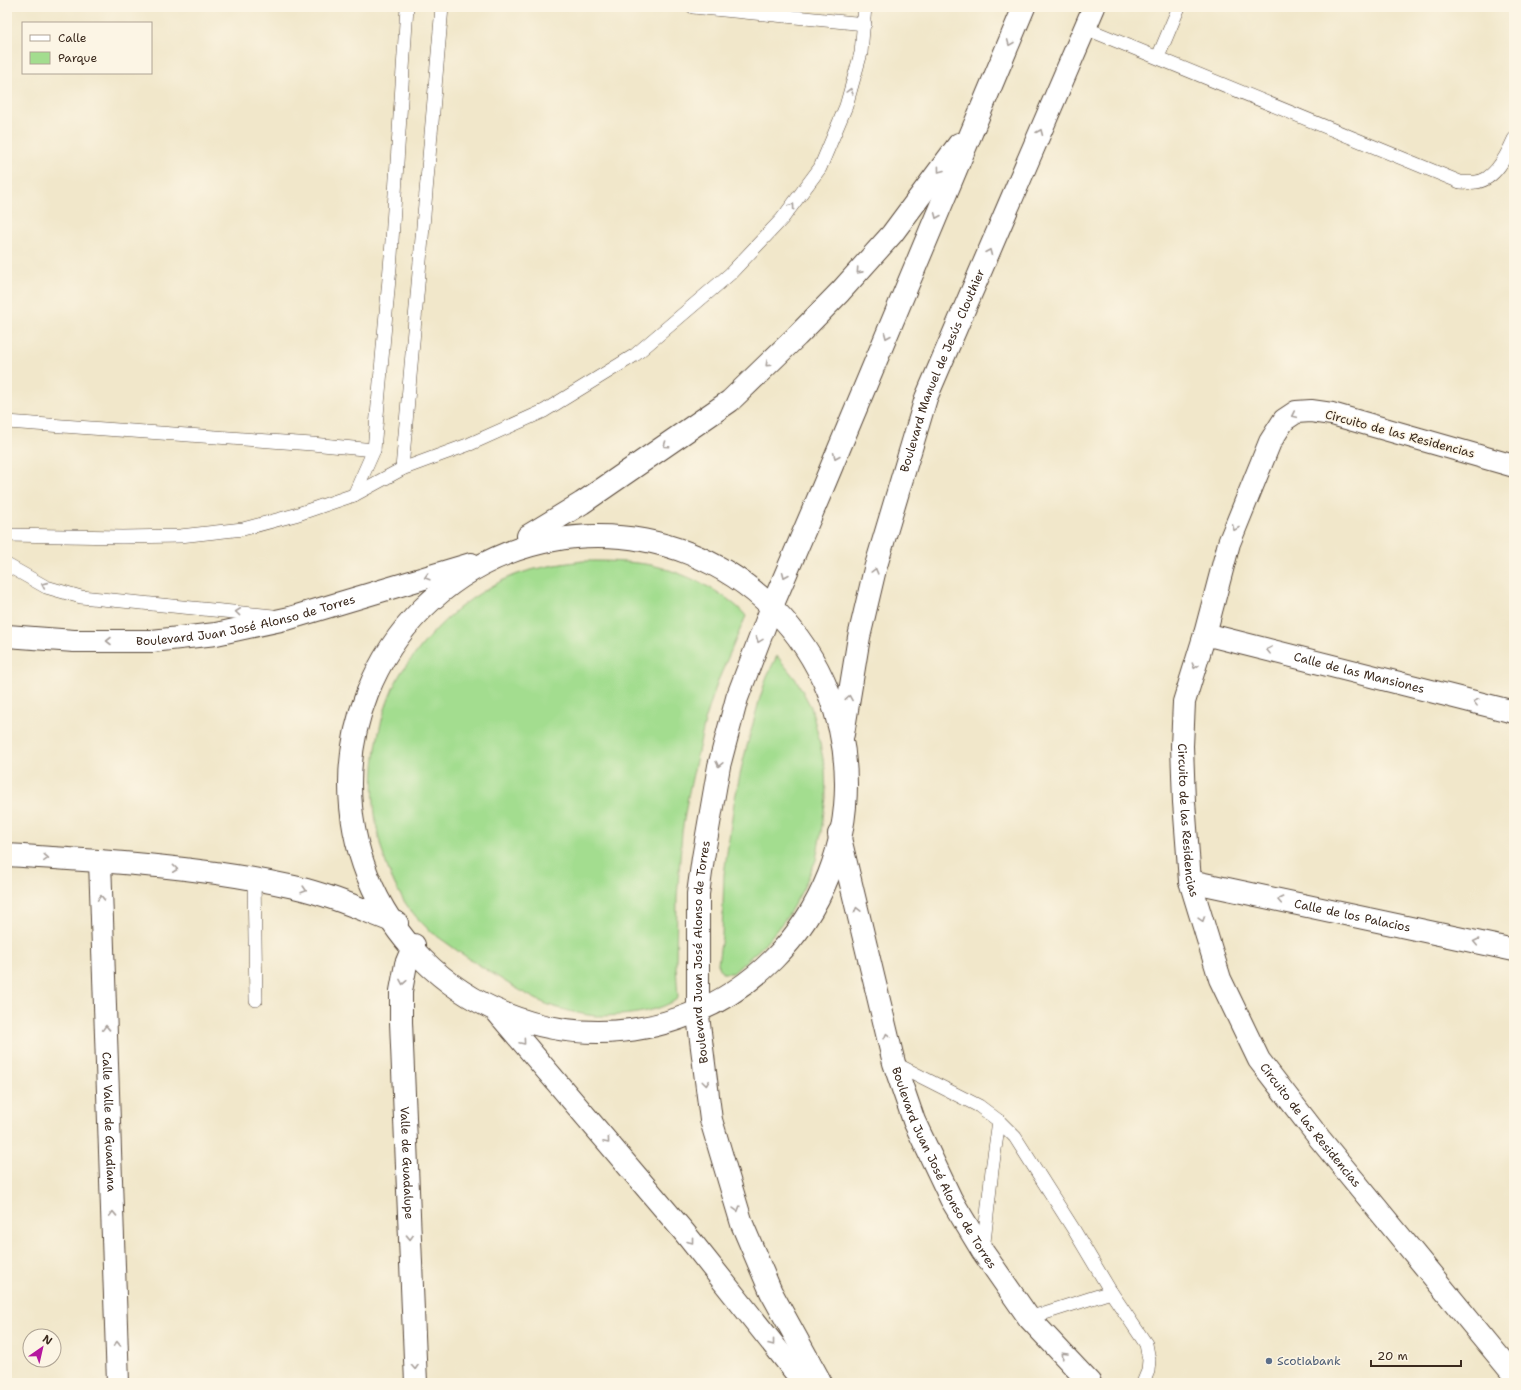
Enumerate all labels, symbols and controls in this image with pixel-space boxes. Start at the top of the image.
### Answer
legend [22,22,152,74]
text: Calle [58,30,87,46]
one-way arrow [1006,40,1014,47]
text: Parque [58,50,97,66]
one-way arrow [845,88,854,95]
one-way arrow [1036,129,1044,136]
one-way arrow [937,165,944,172]
one-way arrow [787,203,795,210]
one-way arrow [934,213,942,220]
one-way arrow [985,248,993,255]
one-way arrow [856,266,863,274]
street label: Boulevard Manuel de Jesús Clouthier [896,266,989,474]
one-way arrow [884,332,892,340]
one-way arrow [765,359,773,367]
street label: Circuito de las Residencias [1323,406,1477,462]
one-way arrow [1291,410,1298,418]
one-way arrow [664,440,671,447]
one-way arrow [833,452,841,459]
one-way arrow [1232,525,1240,532]
one-way arrow [870,568,879,575]
one-way arrow [782,571,790,579]
one-way arrow [424,572,431,581]
one-way arrow [41,582,48,590]
street label: Boulevard Juan José Alonso de Torres [136,591,357,649]
one-way arrow [235,608,241,617]
one-way arrow [106,637,112,645]
one-way arrow [755,637,763,644]
one-way arrow [1265,646,1272,655]
street label: Calle de las Mansiones [1292,649,1426,697]
one-way arrow [1191,663,1200,670]
one-way arrow [844,695,853,701]
one-way arrow [1473,699,1479,707]
street label: Circuito de las Residencias [1174,743,1203,899]
one-way arrow [716,761,724,767]
street label: Boulevard Juan José Alonso de Torres [690,839,714,1065]
one-way arrow [43,853,49,862]
one-way arrow [172,864,178,873]
one-way arrow [300,885,307,894]
one-way arrow [97,895,106,901]
street label: Calle de los Palacios [1293,895,1412,936]
one-way arrow [1277,897,1283,905]
one-way arrow [853,907,861,913]
one-way arrow [1197,915,1206,922]
one-way arrow [1473,939,1479,947]
one-way arrow [399,979,407,985]
one-way arrow [102,1025,110,1031]
one-way arrow [884,1033,892,1039]
one-way arrow [519,1038,526,1045]
street label: Calle Valle de Guadiana [99,1052,119,1193]
street label: Circuito de las Residencias [1256,1060,1365,1191]
street label: Boulevard Juan José Alonso de Torres [888,1065,1000,1272]
one-way arrow [701,1080,710,1086]
street label: Valle de Guadalupe [397,1106,417,1220]
one-way arrow [603,1137,610,1144]
one-way arrow [732,1205,741,1212]
one-way arrow [108,1211,117,1217]
one-way arrow [405,1234,414,1240]
one-way arrow [687,1236,694,1243]
north arrow [22,1328,62,1368]
text: N [40,1331,55,1349]
one-way arrow [768,1338,775,1345]
one-way arrow [113,1341,121,1347]
scale bar [1371,1342,1461,1368]
text: 20 m [1377,1348,1408,1364]
one-way arrow [1062,1352,1069,1359]
place label: Scotiabank [1277,1353,1341,1369]
marker: Scotiabank [1264,1356,1274,1366]
one-way arrow [411,1364,420,1370]

